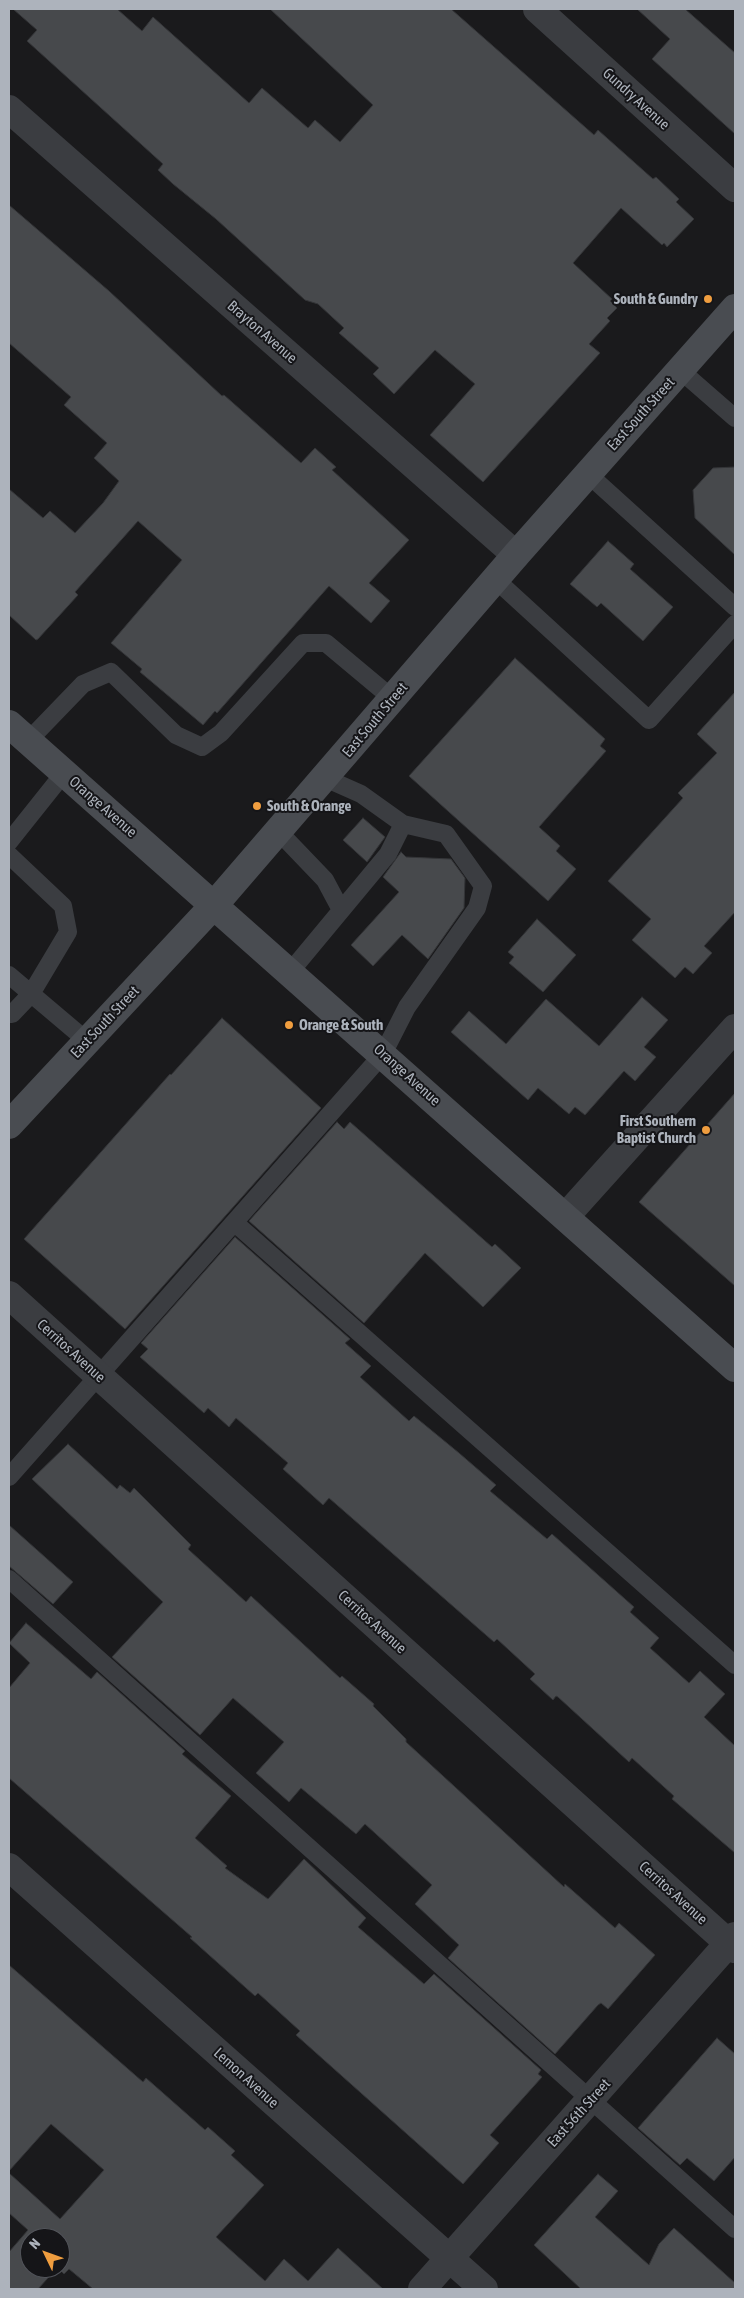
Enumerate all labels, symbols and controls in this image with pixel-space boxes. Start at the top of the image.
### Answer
street label: Gundry Avenue [599,64,673,134]
place label: South & Gundry [614,290,698,308]
marker: South & Gundry [702,293,714,305]
street label: Brayton Avenue [223,297,301,367]
street label: East South Street [603,374,679,454]
street label: East South Street [338,679,412,761]
street label: Orange Avenue [66,773,140,841]
place label: South & Orange [267,797,351,815]
marker: South & Orange [251,800,263,812]
street label: East South Street [67,982,143,1062]
place label: Orange & South [299,1016,383,1034]
marker: Orange & South [283,1019,295,1031]
street label: Orange Avenue [370,1040,444,1110]
place label: First Southern Baptist Church [617,1112,696,1147]
marker: First Southern Baptist Church [700,1124,712,1136]
street label: Cerritos Avenue [33,1316,109,1386]
street label: Cerritos Avenue [334,1587,410,1657]
street label: Cerritos Avenue [635,1858,711,1928]
street label: Lemon Avenue [210,2044,282,2112]
street label: East 56th Street [544,2075,614,2151]
north arrow [20,2228,70,2278]
text: N [26,2235,43,2252]

